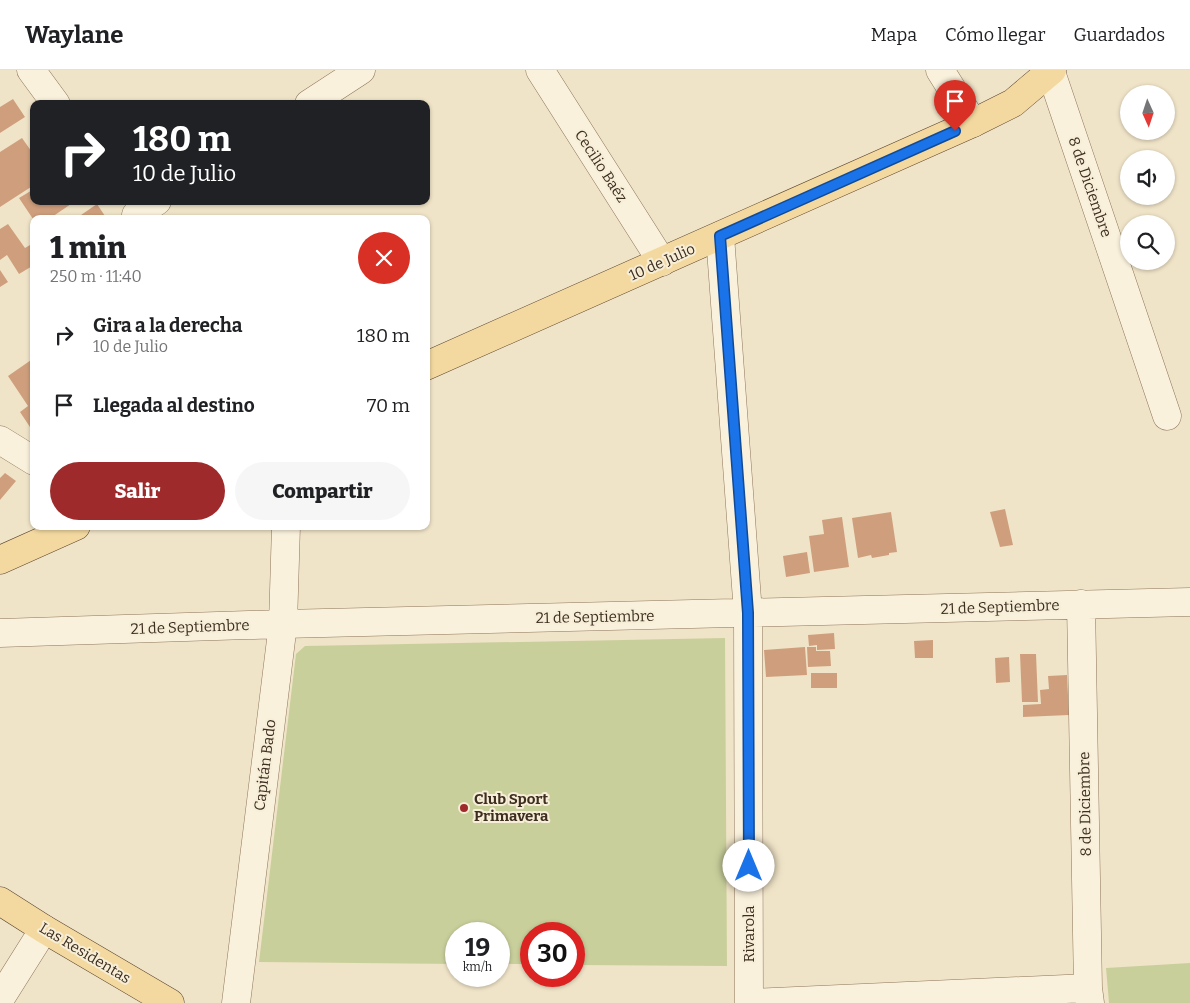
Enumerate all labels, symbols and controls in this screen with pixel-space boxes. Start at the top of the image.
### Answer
text: Waylane [25,21,123,49]
text: Mapa [871,24,917,46]
text: Cómo llegar [945,24,1046,46]
text: Guardados [1074,24,1165,46]
pin [934,80,976,131]
north arrow [1120,85,1175,140]
map controls [1120,85,1175,270]
icon: arrive [941,87,969,115]
text: 180 m [133,118,231,160]
icon: right [50,120,115,185]
street label: Cecilio Baéz [571,126,631,206]
street label: 8 de Diciembre [1064,135,1116,239]
button: sound [1120,150,1175,205]
text: 10 de Julio [133,160,236,187]
button: search [1120,215,1175,270]
text: 1 min [50,230,126,266]
button: close [358,232,410,284]
street label: 10 de Julio [626,239,698,285]
text: 250 m · 11:40 [50,267,142,286]
text: Gira a la derecha [93,314,242,337]
icon: right [50,321,78,349]
text: 180 m [357,324,410,347]
text: 10 de Julio [93,337,168,356]
icon: arrive [50,391,78,419]
text: Llegada al destino [93,394,255,417]
text: 70 m [367,394,410,417]
button: Salir [50,462,225,520]
button: Compartir [235,462,410,520]
street label: 21 de Septiembre [940,596,1060,618]
street label: 21 de Septiembre [535,607,655,627]
street label: 21 de Septiembre [130,616,250,638]
street label: Capitán Bado [250,718,280,812]
street label: 8 de Diciembre [1075,751,1095,857]
place label: Club Sport Primavera [474,790,549,825]
marker: Club Sport Primavera [458,802,470,814]
position arrow [722,839,774,891]
street label: Rivarola [740,906,758,962]
street label: Las Residentas [36,919,134,987]
speed limit sign: 30 [520,922,585,987]
text: 19 [465,933,490,963]
text: km/h [463,960,492,974]

